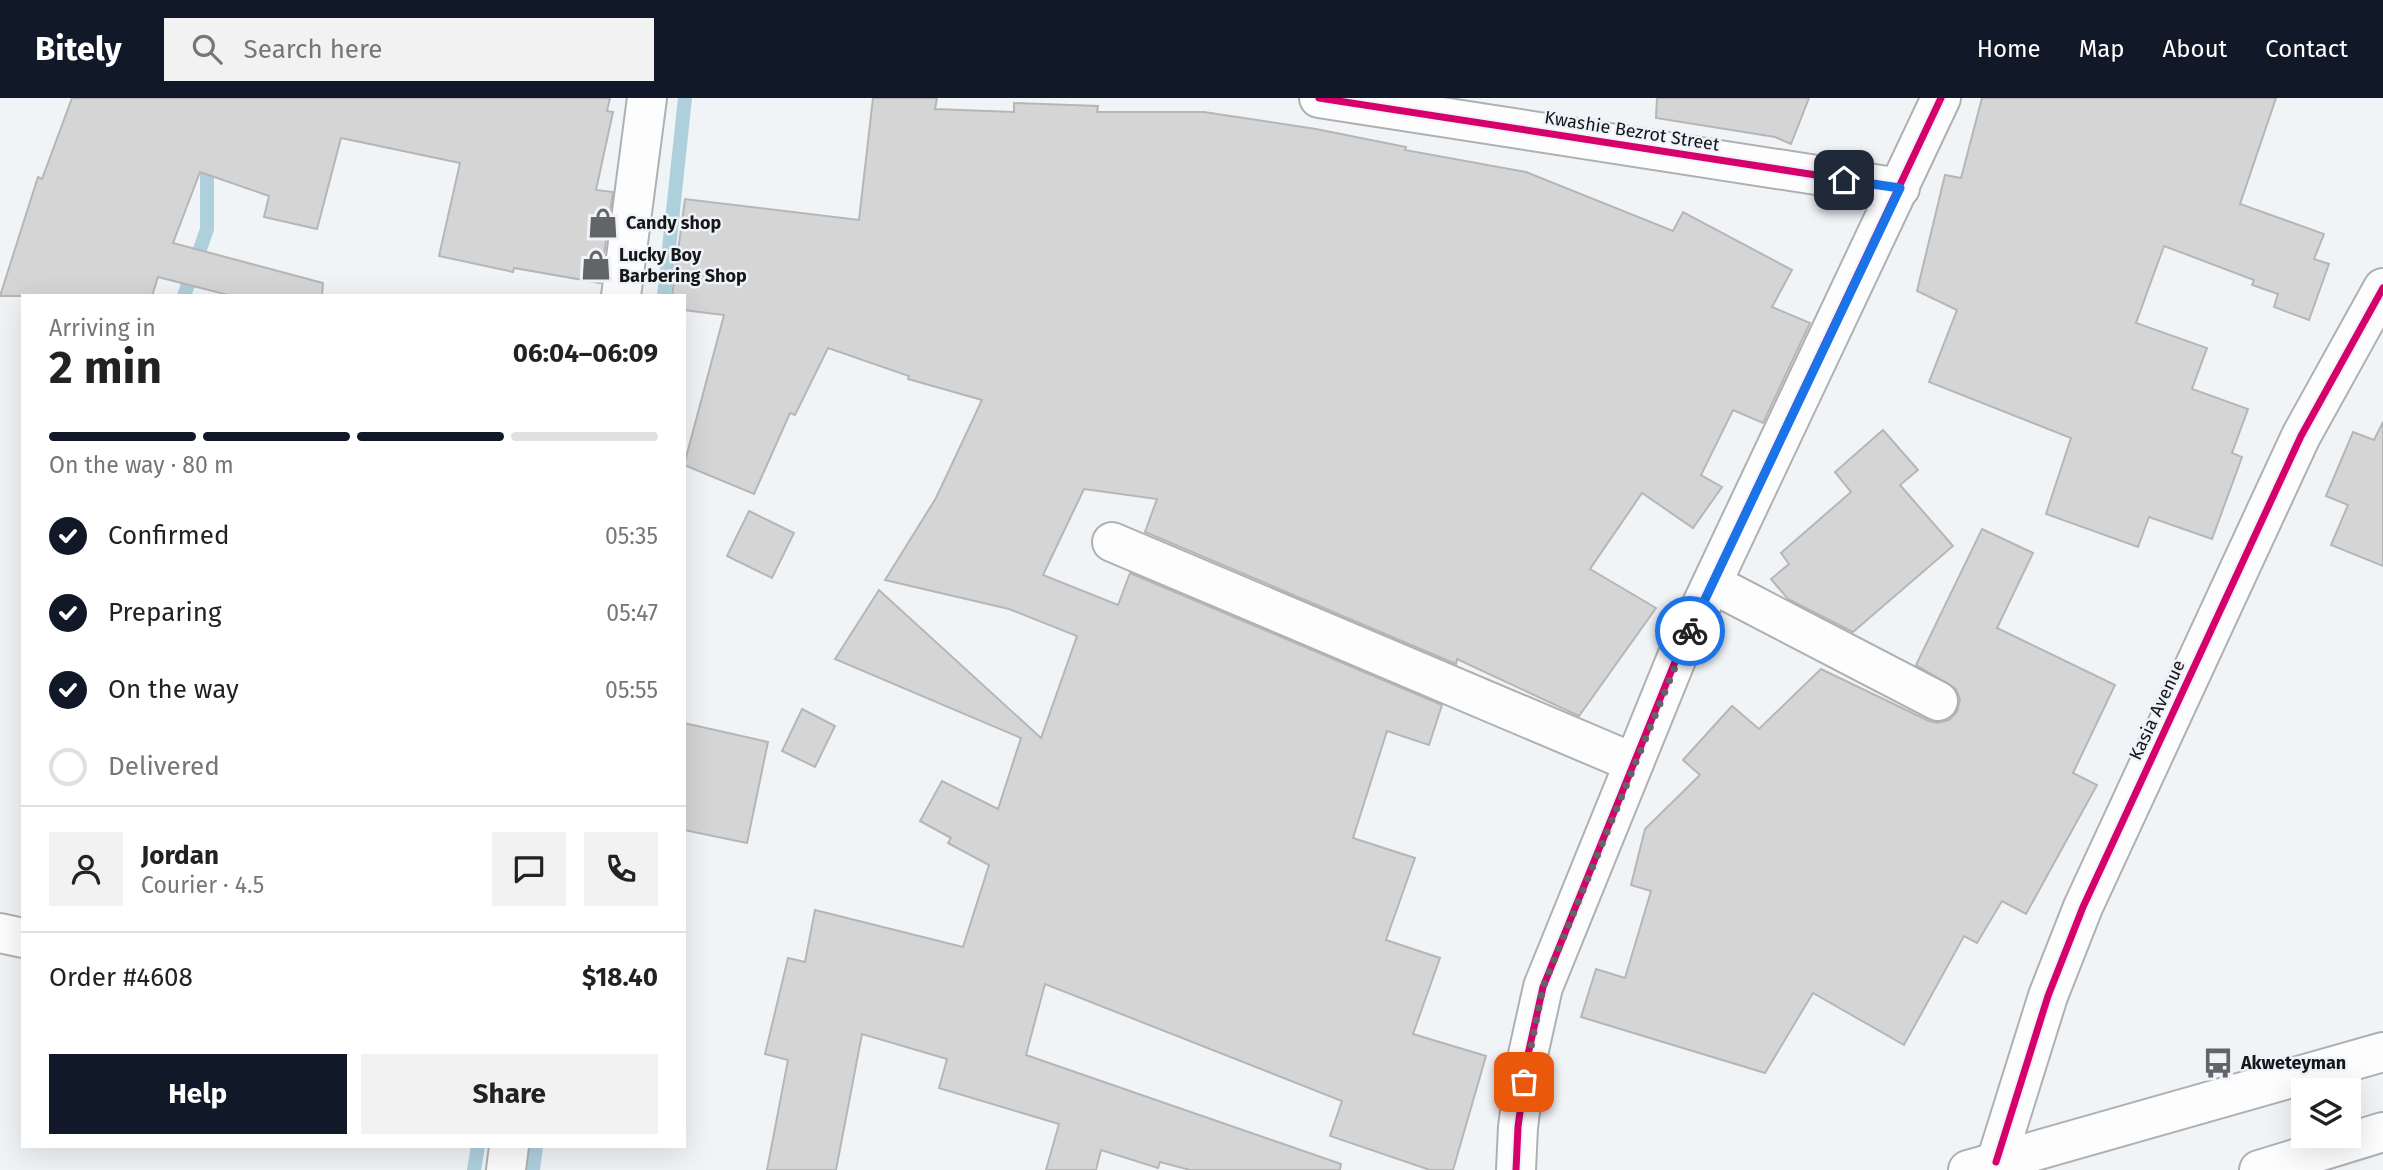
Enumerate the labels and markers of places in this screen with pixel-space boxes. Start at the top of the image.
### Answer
pin [1814,150,1874,210]
shop icon: Candy shop [586,206,620,240]
place label: Candy shop [626,212,721,234]
place label: Lucky Boy Barbering Shop [619,244,747,287]
shop icon: Lucky Boy Barbering Shop [579,248,613,282]
bus stop icon: Akweteyman [2201,1046,2235,1080]
pin [1494,1052,1554,1112]
place label: Akweteyman [2240,1052,2346,1074]

